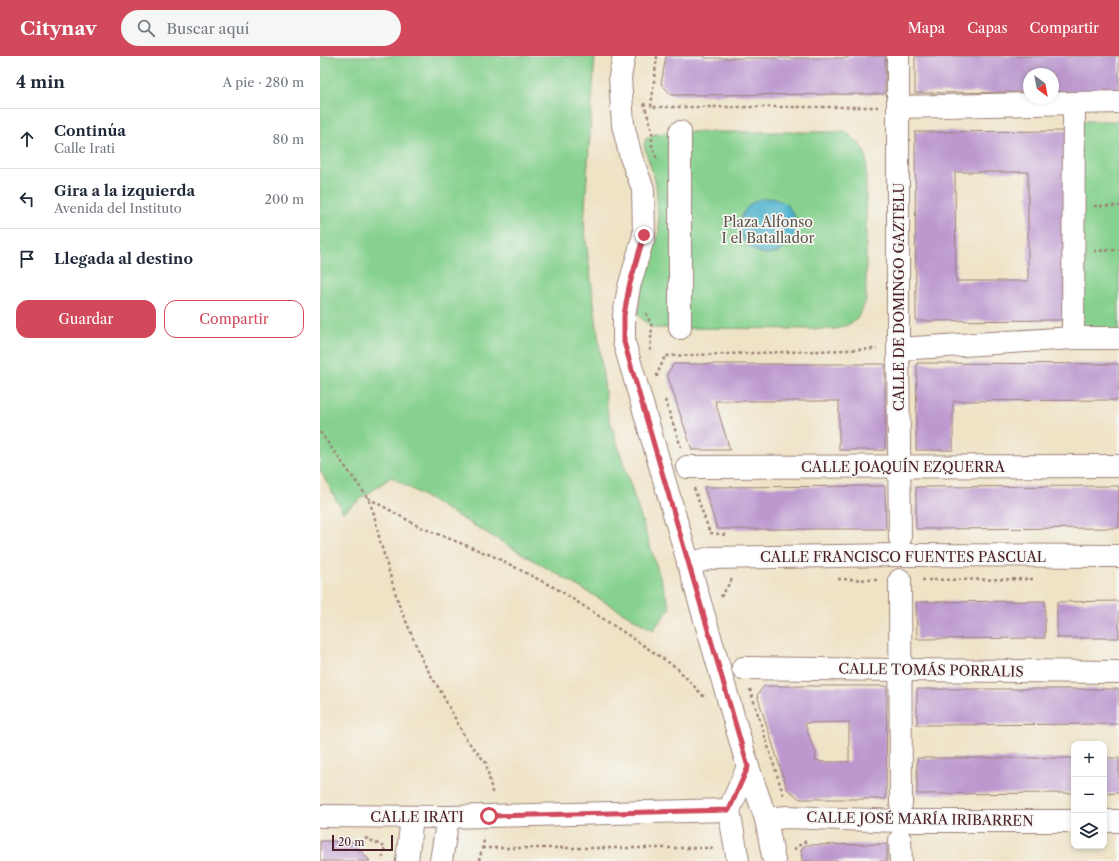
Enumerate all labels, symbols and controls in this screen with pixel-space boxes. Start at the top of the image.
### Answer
search box [121,10,401,46]
text: Citynav [20,17,97,40]
icon: search [135,17,157,39]
text: Buscar aquí [167,19,249,38]
text: Mapa [908,19,945,37]
text: Capas [967,19,1008,37]
text: Compartir [1030,19,1099,37]
north arrow [1023,68,1059,104]
text: 4 min [16,72,65,92]
text: A pie · 280 m [223,74,304,90]
text: Continúa [54,121,126,140]
icon: ahead [16,128,38,150]
text: 80 m [272,131,304,147]
text: Calle Irati [54,140,115,156]
text: Gira a la izquierda [54,181,195,200]
street label: CALLE DE DOMINGO GAZTELU [890,182,908,411]
icon: left [16,188,38,210]
text: 200 m [264,191,304,207]
text: Avenida del Instituto [54,200,182,216]
park label: Plaza Alfonso I el Batallador [722,213,815,247]
route end [635,226,653,244]
icon: arrive [16,248,38,270]
text: Llegada al destino [54,249,193,268]
button: Guardar [16,300,156,338]
button: Compartir [164,300,304,338]
street label: CALLE JOAQUÍN EZQUERRA [801,457,1006,476]
street label: CALLE FRANCISCO FUENTES PASCUAL [760,548,1046,566]
street label: CALLE TOMÁS PORRALIS [838,659,1024,681]
map controls [1071,741,1107,849]
button: + [1071,741,1107,777]
button: − [1071,777,1107,813]
route start [480,807,498,825]
street label: CALLE JOSÉ MARÍA IRIBARREN [806,807,1034,830]
street label: CALLE IRATI [370,808,464,826]
button: layers [1071,813,1107,849]
scale bar [332,833,393,852]
text: 20 m [338,835,364,849]

